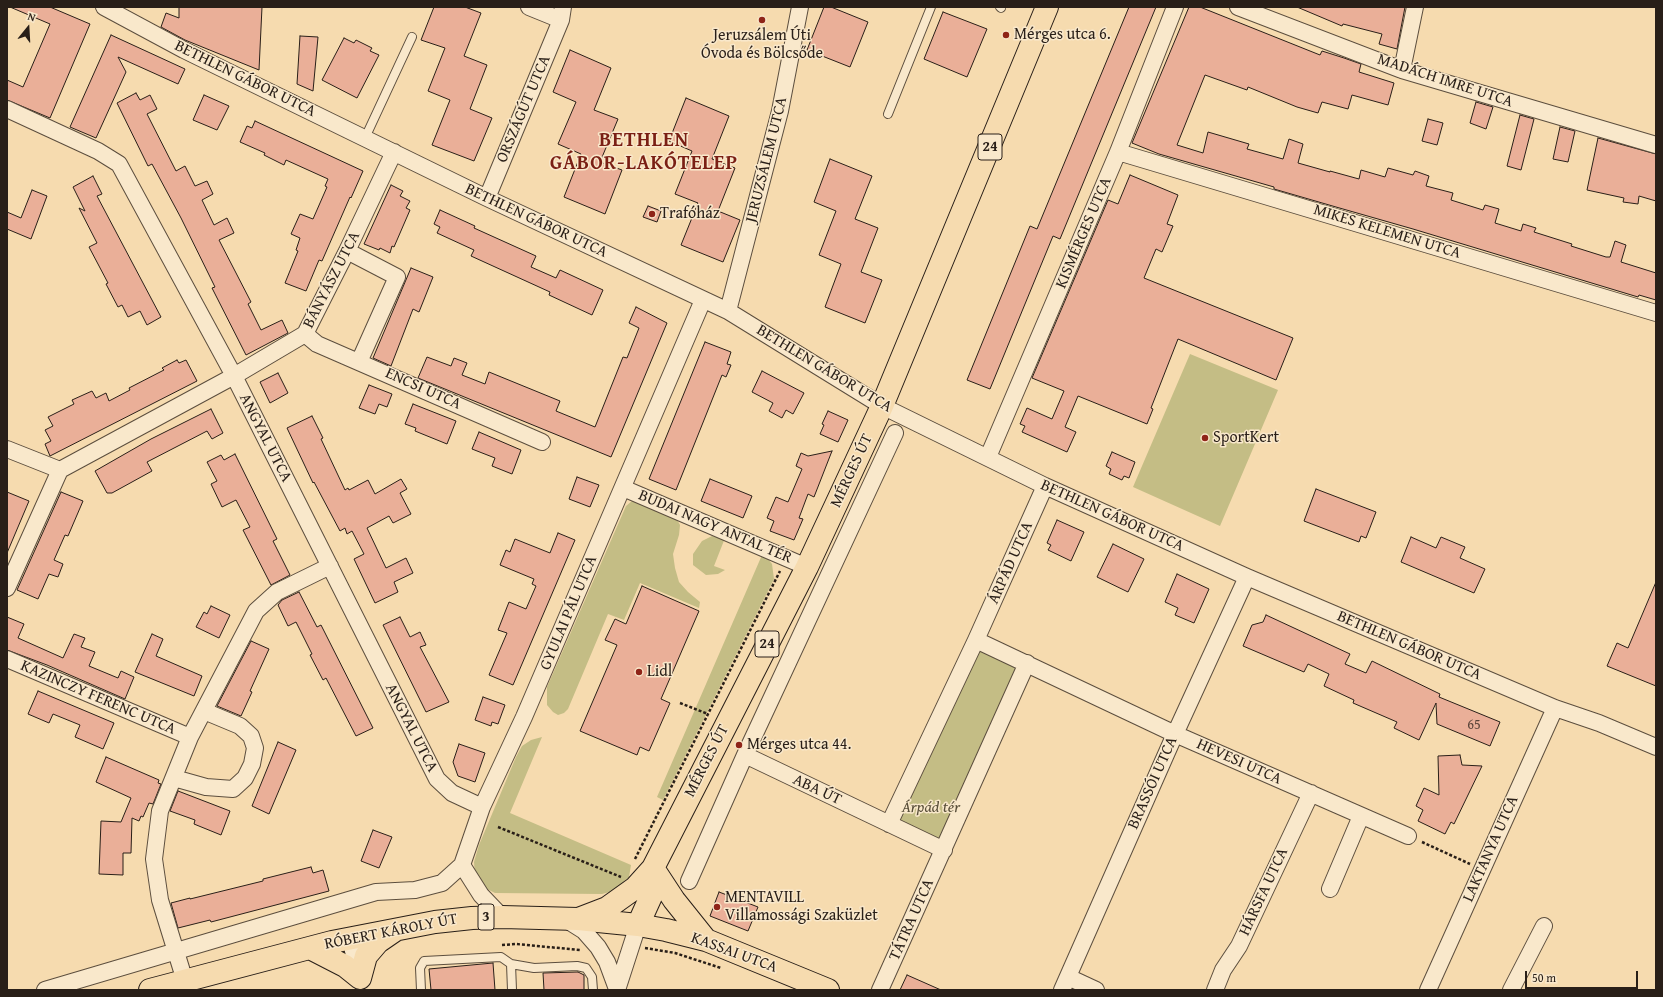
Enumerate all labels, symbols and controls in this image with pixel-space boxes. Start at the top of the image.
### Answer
north arrow [8,8,48,48]
text: N [26,8,38,25]
marker: Jeruzsálem Úti Óvoda és Bölcsőde [757,15,767,25]
place label: Mérges utca 6. [1014,25,1111,45]
place label: Jeruzsálem Úti Óvoda és Bölcsőde [701,26,823,64]
marker: Mérges utca 6. [1001,30,1011,40]
street label: BETHLEN GÁBOR UTCA [171,36,319,122]
street label: MADÁCH IMRE UTCA [1375,50,1515,112]
street label: ORSZÁGÚT UTCA [493,52,555,166]
street label: JERUZSÁLEM UTCA [742,95,792,225]
district label: BETHLEN GÁBOR-LAKÓTELEP [550,129,738,176]
road number: 24 [978,134,1002,160]
street label: KISMÉRGES UTCA [1052,175,1116,291]
street label: BETHLEN GÁBOR UTCA [462,180,610,262]
street label: MIKES KELEMEN UTCA [1311,200,1463,264]
place label: Trafóház [660,204,720,224]
marker: Trafóház [647,209,657,219]
street label: BÁNYÁSZ UTCA [299,229,365,331]
street label: BETHLEN GÁBOR UTCA [753,321,895,417]
street label: ENCSI UTCA [382,364,464,414]
street label: ANGYAL UTCA [235,391,295,485]
place label: SportKert [1213,428,1279,448]
street label: MÉRGES ÚT [827,431,877,511]
marker: SportKert [1200,433,1210,443]
street label: BETHLEN GÁBOR UTCA [1037,476,1187,556]
street label: BUDAI NAGY ANTAL TÉR [635,486,795,568]
street label: ÁRPÁD UTCA [984,519,1038,607]
street label: GYULAI PÁL UTCA [536,553,602,673]
street label: BETHLEN GÁBOR UTCA [1334,607,1484,685]
road number: 24 [755,631,779,657]
street label: KAZINCZY FERENC UTCA [18,657,178,739]
place label: Lidl [647,662,672,682]
marker: Lidl [634,667,644,677]
street label: ANGYAL UTCA [381,681,441,775]
house number: 65 [1467,717,1481,733]
street label: MÉRGES ÚT [681,722,733,800]
street label: BRASSÓI UTCA [1124,734,1182,832]
place label: Mérges utca 44. [747,735,851,755]
street label: HEVESI UTCA [1194,735,1284,789]
marker: Mérges utca 44. [734,740,744,750]
street label: ABA ÚT [790,770,844,810]
street label: LAKTANYA UTCA [1459,793,1523,905]
park label: Árpád tér [902,798,960,818]
street label: HÁRSFA UTCA [1235,845,1293,939]
street label: TÁTRA UTCA [885,876,939,964]
place label: MENTAVILL Villamossági Szaküzlet [725,888,878,926]
marker: MENTAVILL Villamossági Szaküzlet [712,902,722,912]
road number: 3 [478,904,494,930]
street label: RÓBERT KÁROLY ÚT [323,910,459,954]
street label: KASSAI UTCA [688,929,780,977]
scale bar [1527,963,1640,989]
text: 50 m [1532,969,1556,986]

